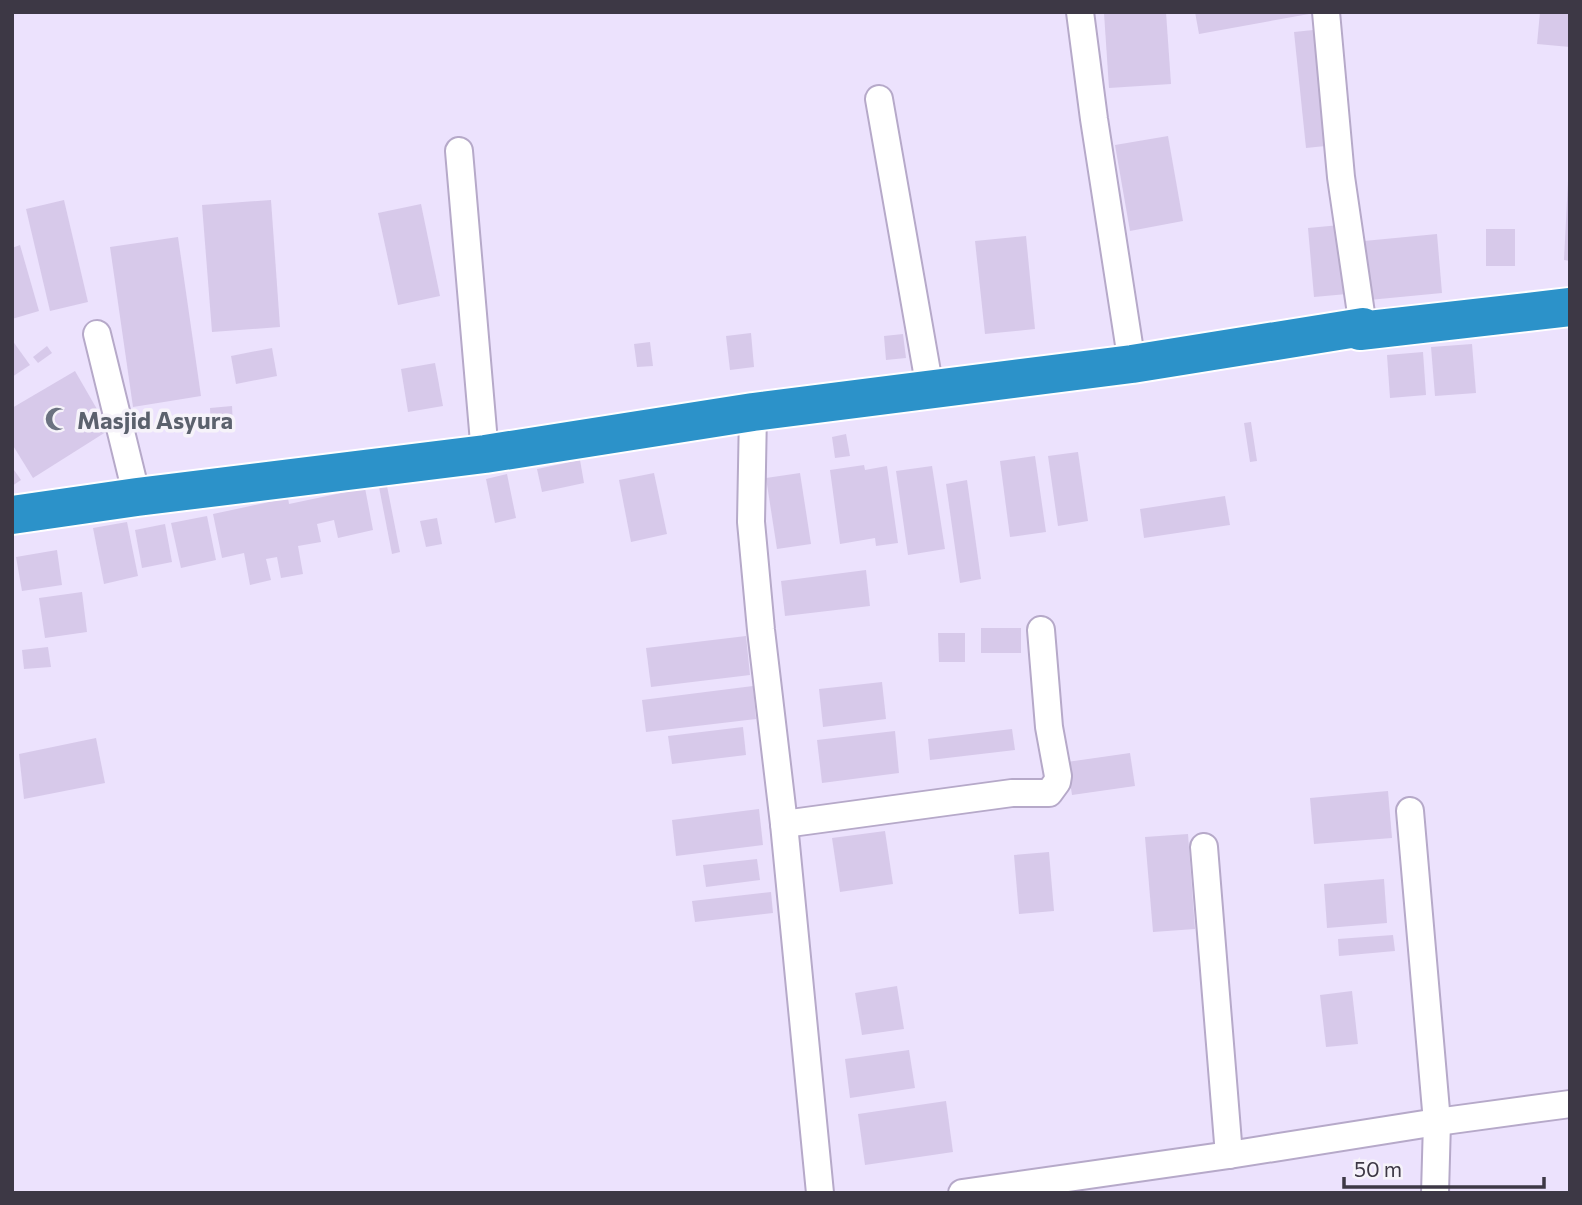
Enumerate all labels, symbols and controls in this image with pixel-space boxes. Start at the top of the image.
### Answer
mosque icon: Masjid Asyura [43,405,71,433]
place label: Masjid Asyura [77,405,233,434]
scale bar [1344,1146,1544,1190]
text: 50 m [1354,1156,1402,1181]

